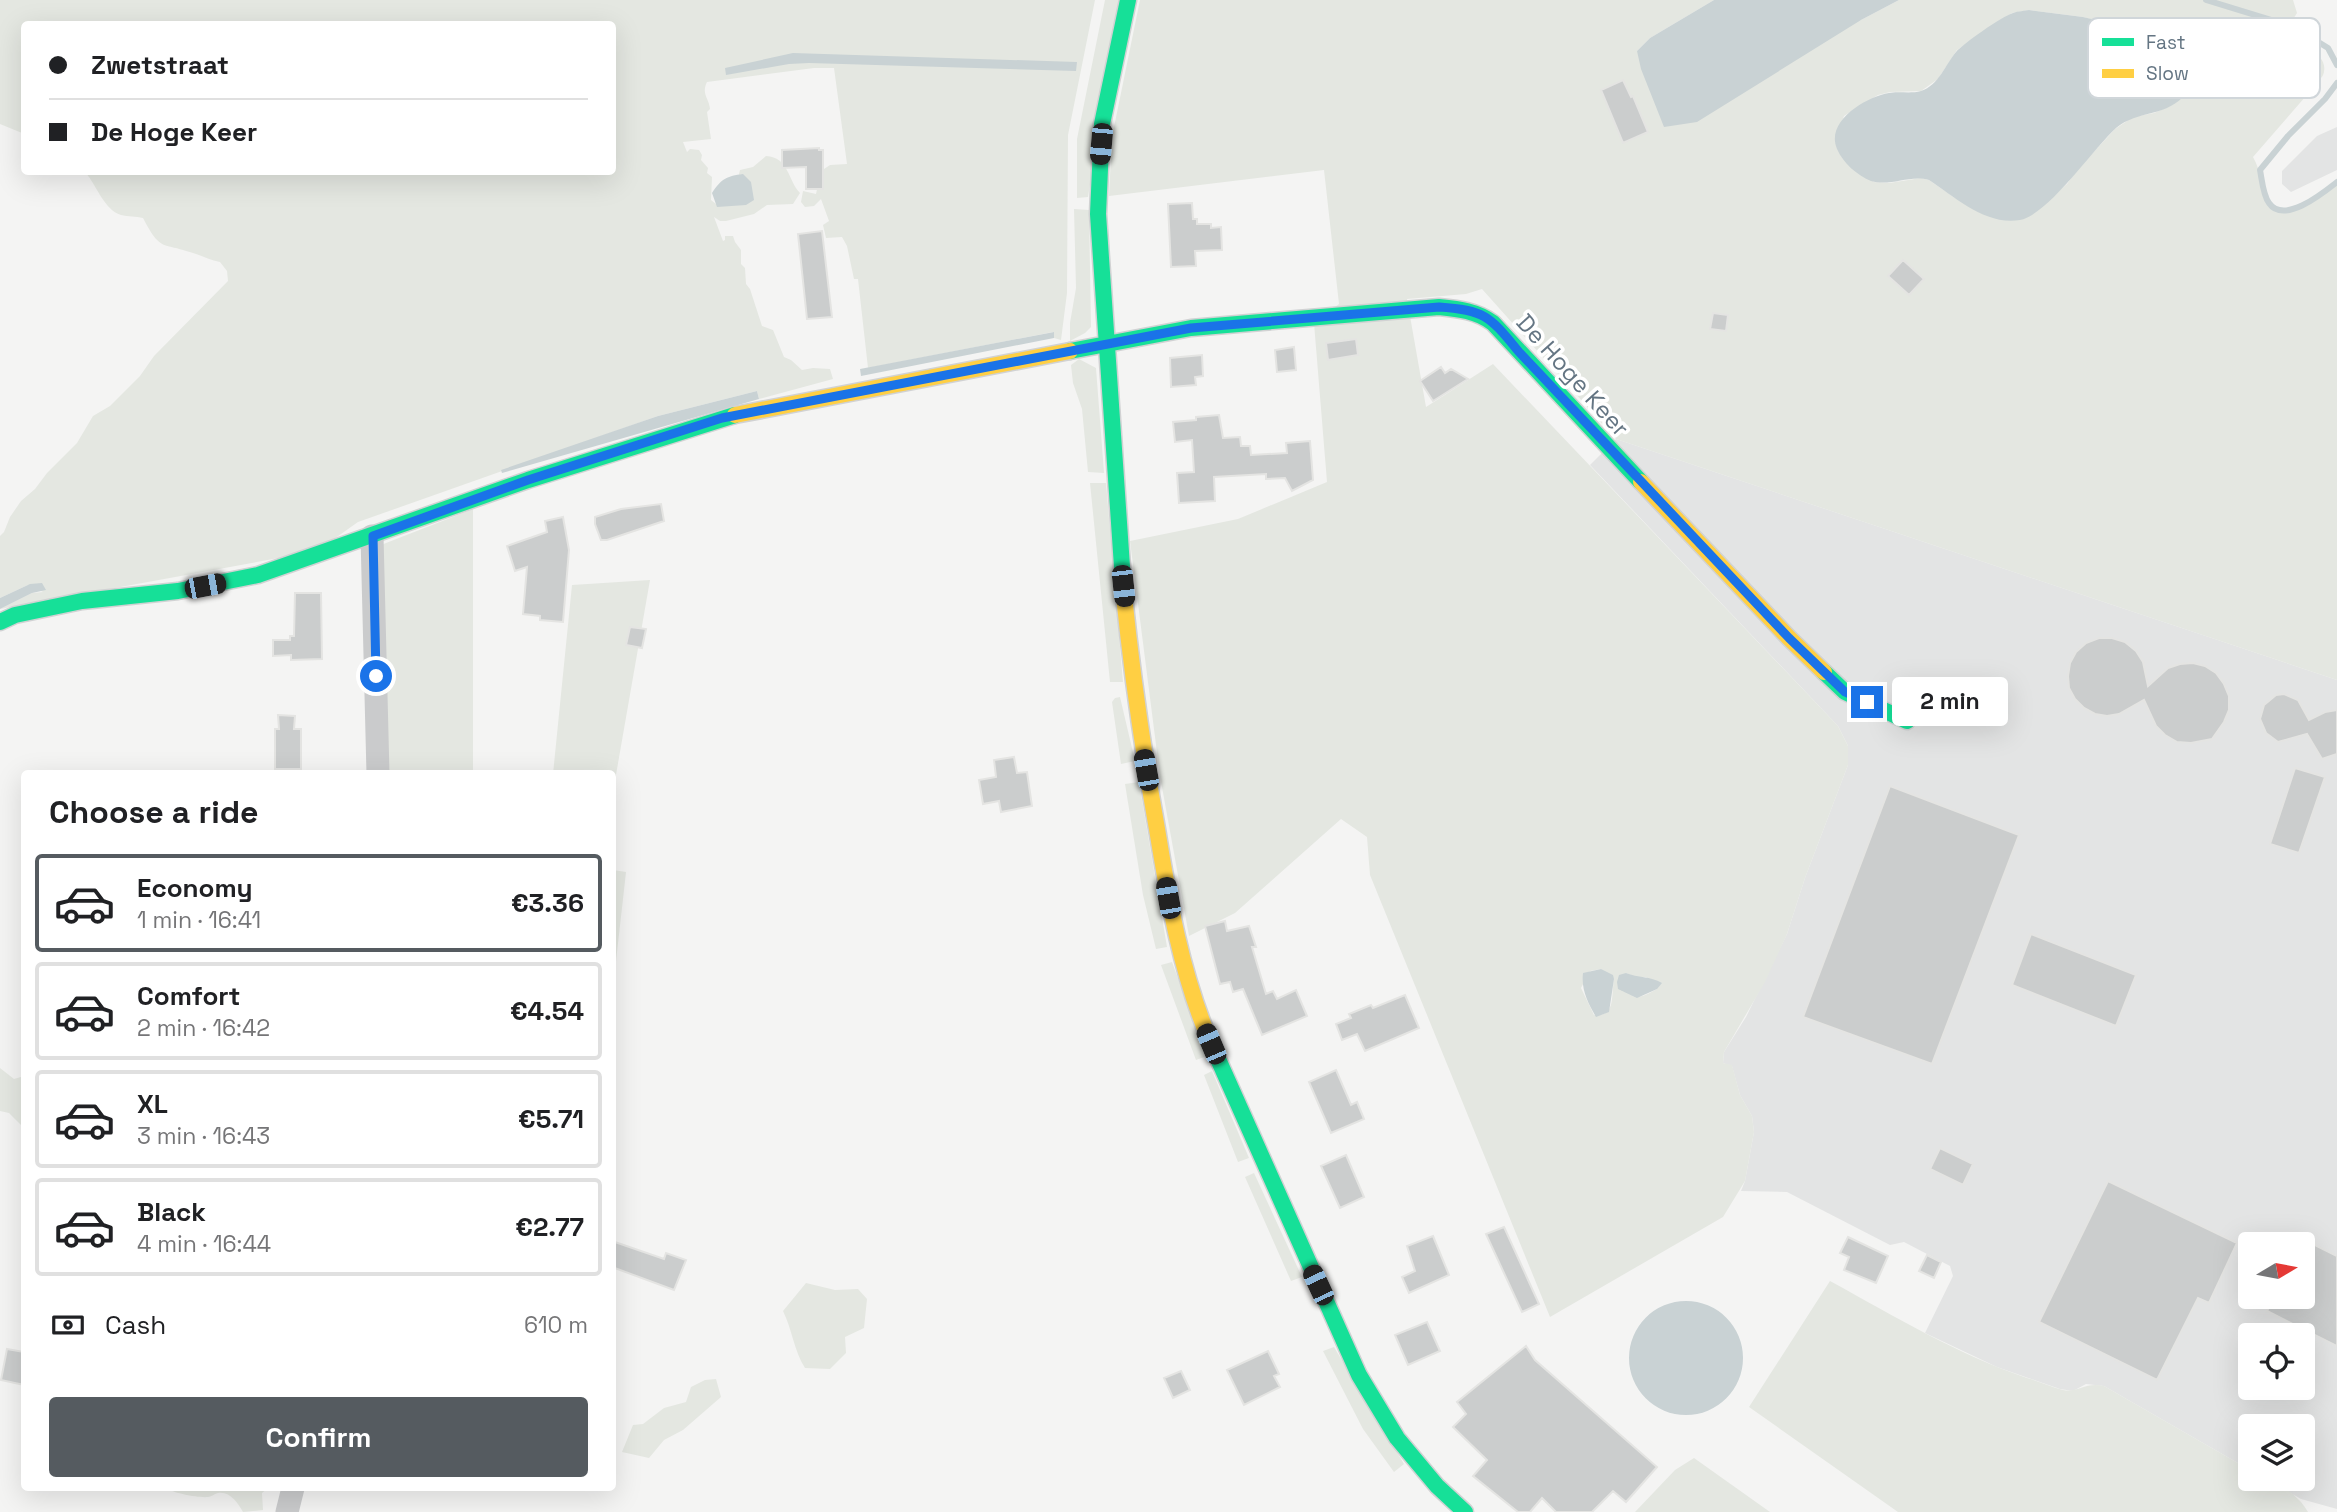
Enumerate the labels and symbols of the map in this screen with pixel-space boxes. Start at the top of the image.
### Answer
legend [2088,18,2320,98]
text: Fast [2146,30,2186,55]
text: Slow [2146,61,2189,86]
car [1089,122,1114,166]
street label: De Hoge Keer [1510,307,1636,443]
car [1111,564,1136,608]
car [183,572,228,600]
route start [360,660,392,692]
callout: 2 min [1892,678,2007,726]
route end [1851,686,1883,718]
car [1133,747,1160,793]
car [1155,875,1182,921]
car [1194,1021,1229,1067]
north arrow [2238,1232,2315,1309]
car [1300,1262,1337,1308]

